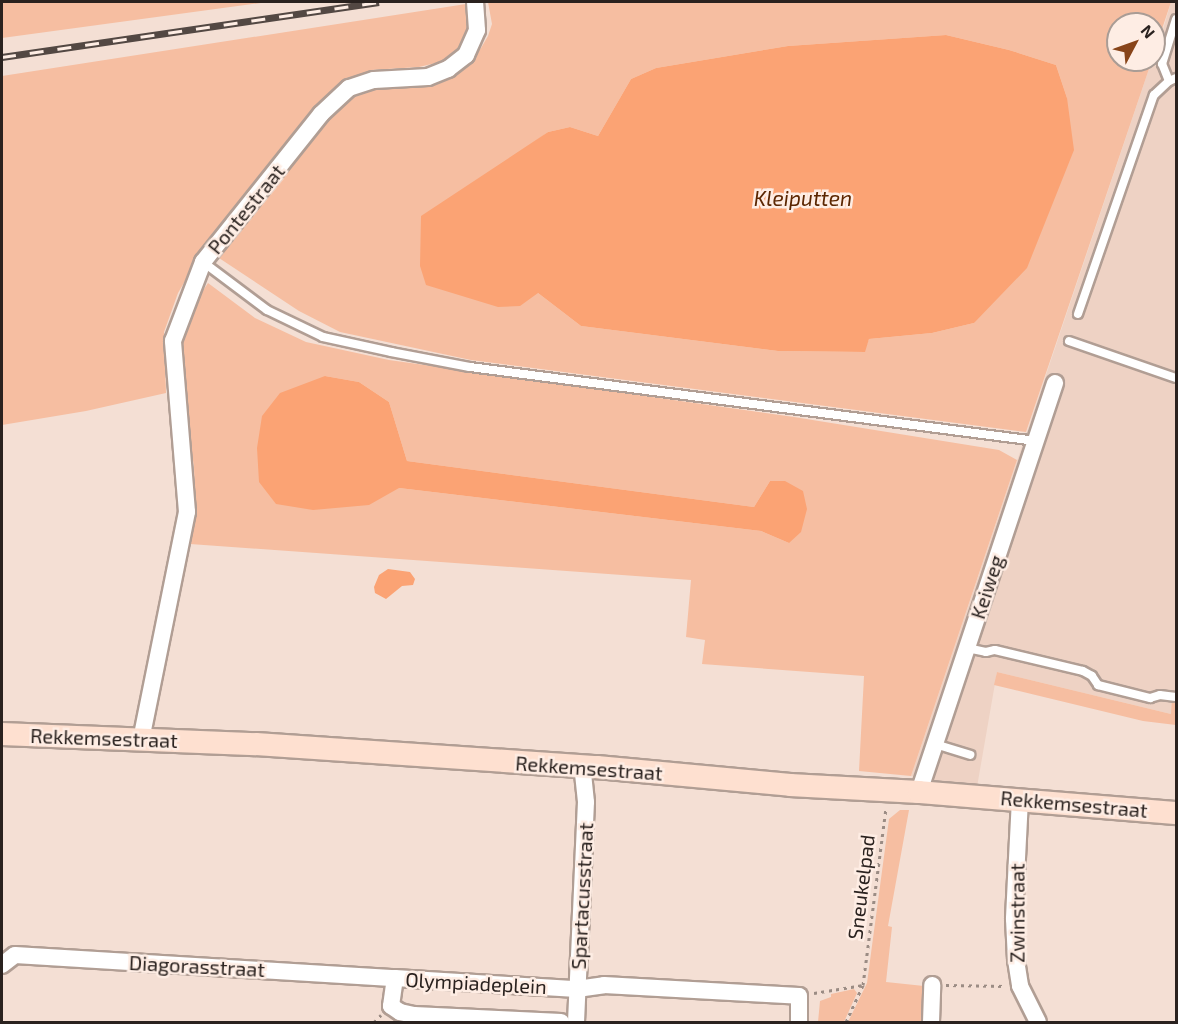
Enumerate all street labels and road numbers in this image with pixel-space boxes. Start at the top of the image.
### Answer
street label: Pontestraat [203,159,289,259]
street label: Keiweg [965,552,1009,622]
street label: Rekkemsestraat [30,723,178,753]
street label: Rekkemsestraat [515,751,663,785]
street label: Rekkemsestraat [999,786,1149,822]
street label: Spartacusstraat [566,822,598,970]
street label: Sneukelpad [843,833,879,941]
street label: Zwinstraat [1005,863,1029,963]
street label: Diagorasstraat [128,950,266,982]
street label: Olympiadeplein [405,967,547,999]

